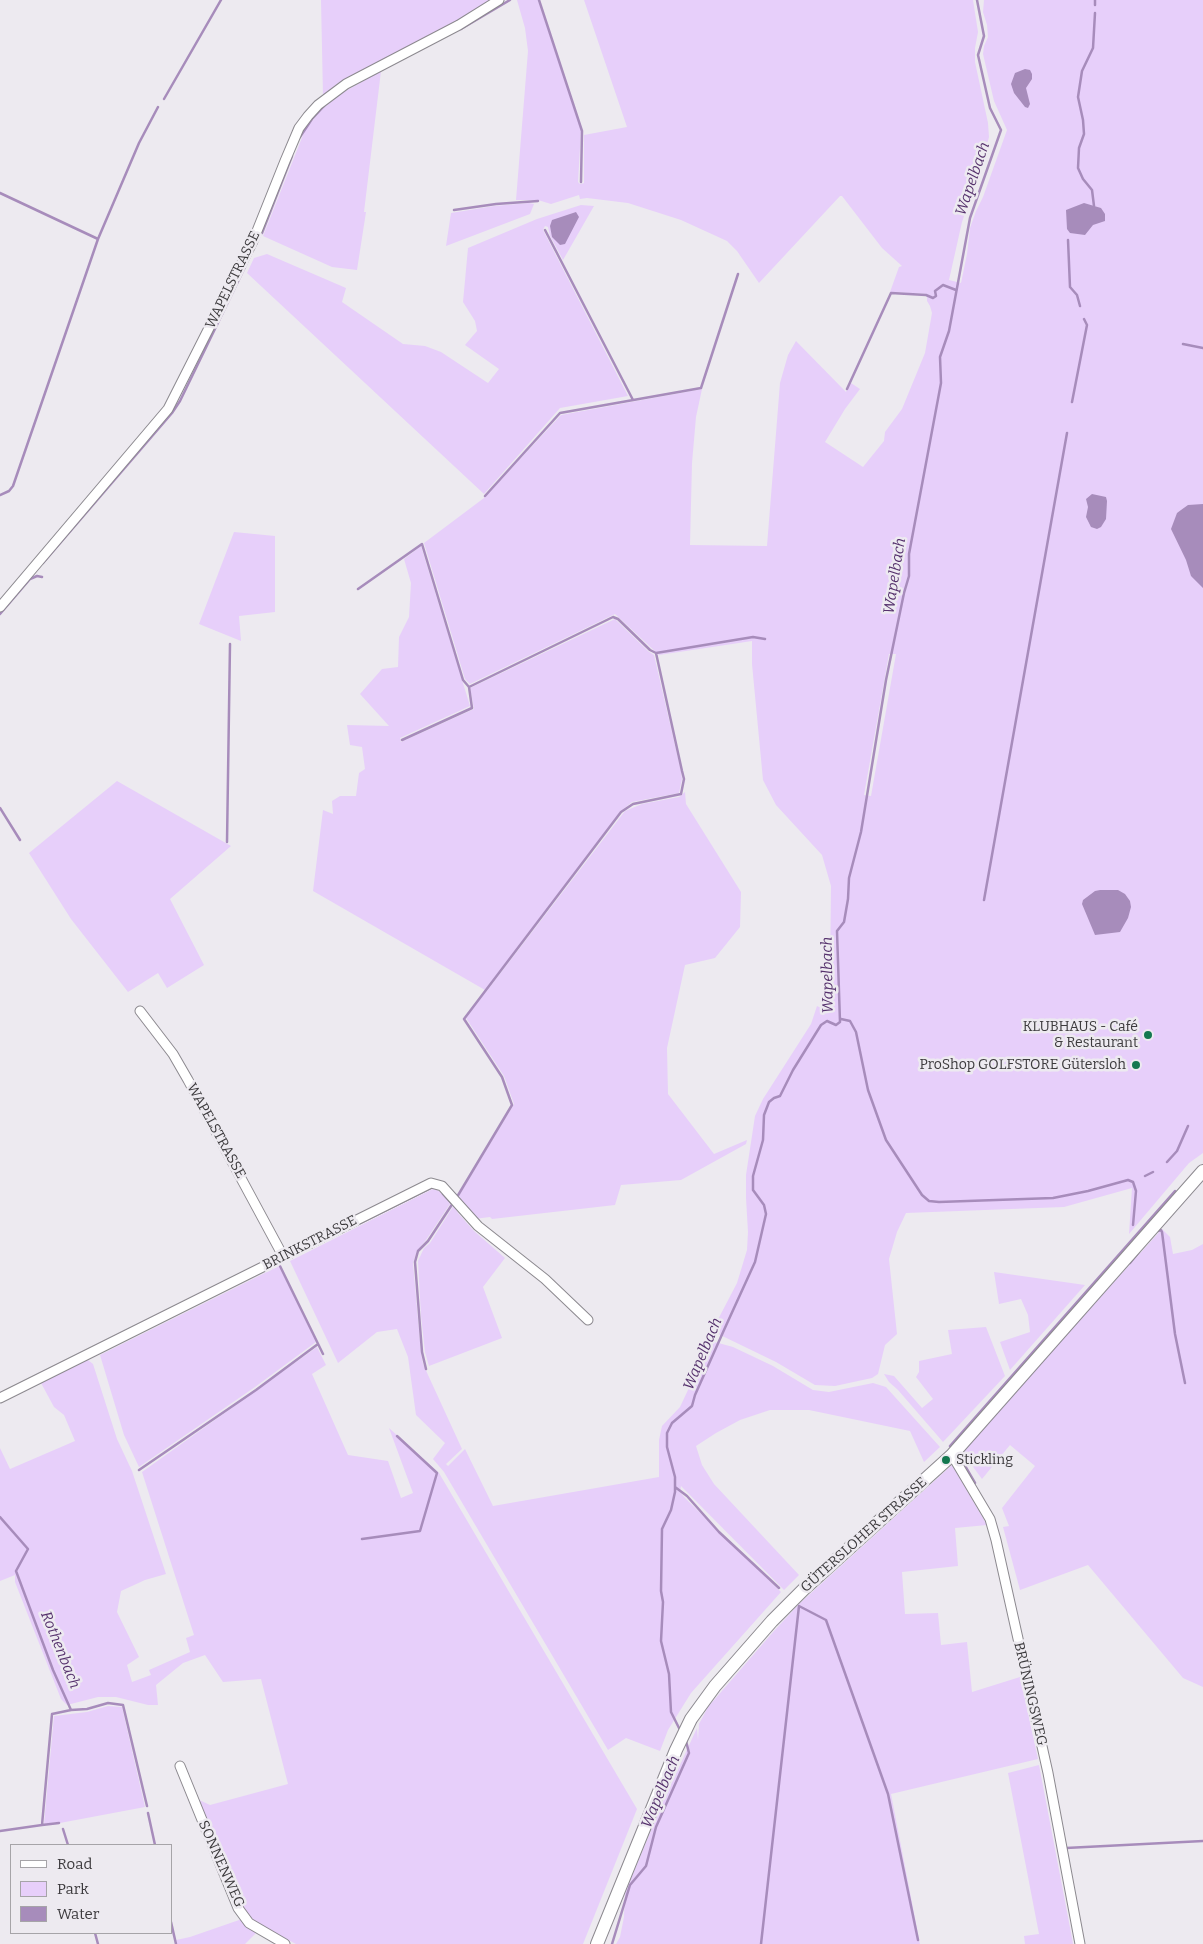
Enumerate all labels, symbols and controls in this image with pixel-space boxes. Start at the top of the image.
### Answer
water label: Wapelbach [952,140,994,218]
street label: WAPELSTRASSE [202,229,264,331]
water label: Wapelbach [880,537,910,615]
water label: Wapelbach [818,937,838,1013]
place label: KLUBHAUS - Café & Restaurant [1023,1019,1138,1052]
marker: KLUBHAUS - Café & Restaurant [1142,1029,1154,1041]
place label: ProShop GOLFSTORE Gütersloh [920,1057,1126,1073]
marker: ProShop GOLFSTORE Gütersloh [1130,1059,1142,1071]
street label: WAPELSTRASSE [183,1081,249,1181]
street label: BRINKSTRASSE [260,1212,360,1274]
water label: Wapelbach [680,1315,726,1393]
place label: Stickling [956,1452,1013,1468]
marker: Stickling [940,1454,952,1466]
street label: GÜTERSLOHER STRASSE [797,1474,931,1596]
water label: Rothenbach [36,1609,84,1691]
street label: BRÜNINGSWEG [1010,1641,1050,1747]
water label: Wapelbach [638,1753,684,1831]
street label: SONNENWEG [194,1818,248,1910]
legend [10,1844,172,1934]
text: Road [57,1855,92,1873]
text: Park [57,1880,89,1898]
text: Water [57,1905,99,1923]

